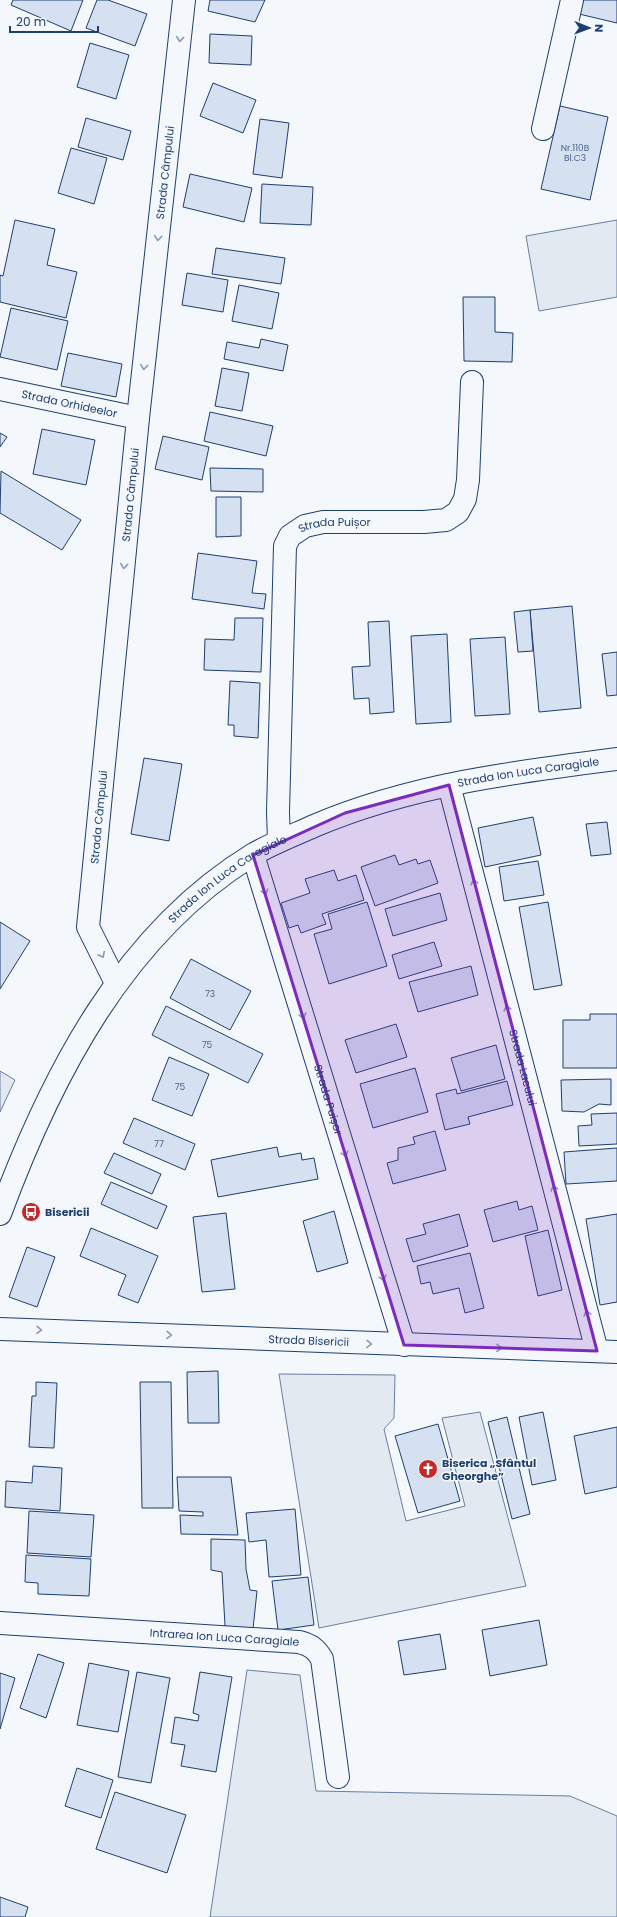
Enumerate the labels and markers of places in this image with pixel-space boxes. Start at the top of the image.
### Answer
bus stop icon: Bisericii [20,1201,42,1223]
place label: Bisericii [45,1204,90,1220]
place label: Biserica „Sfântul Gheorghe” [442,1455,536,1484]
church icon: Biserica „Sfântul Gheorghe” [417,1458,439,1480]

